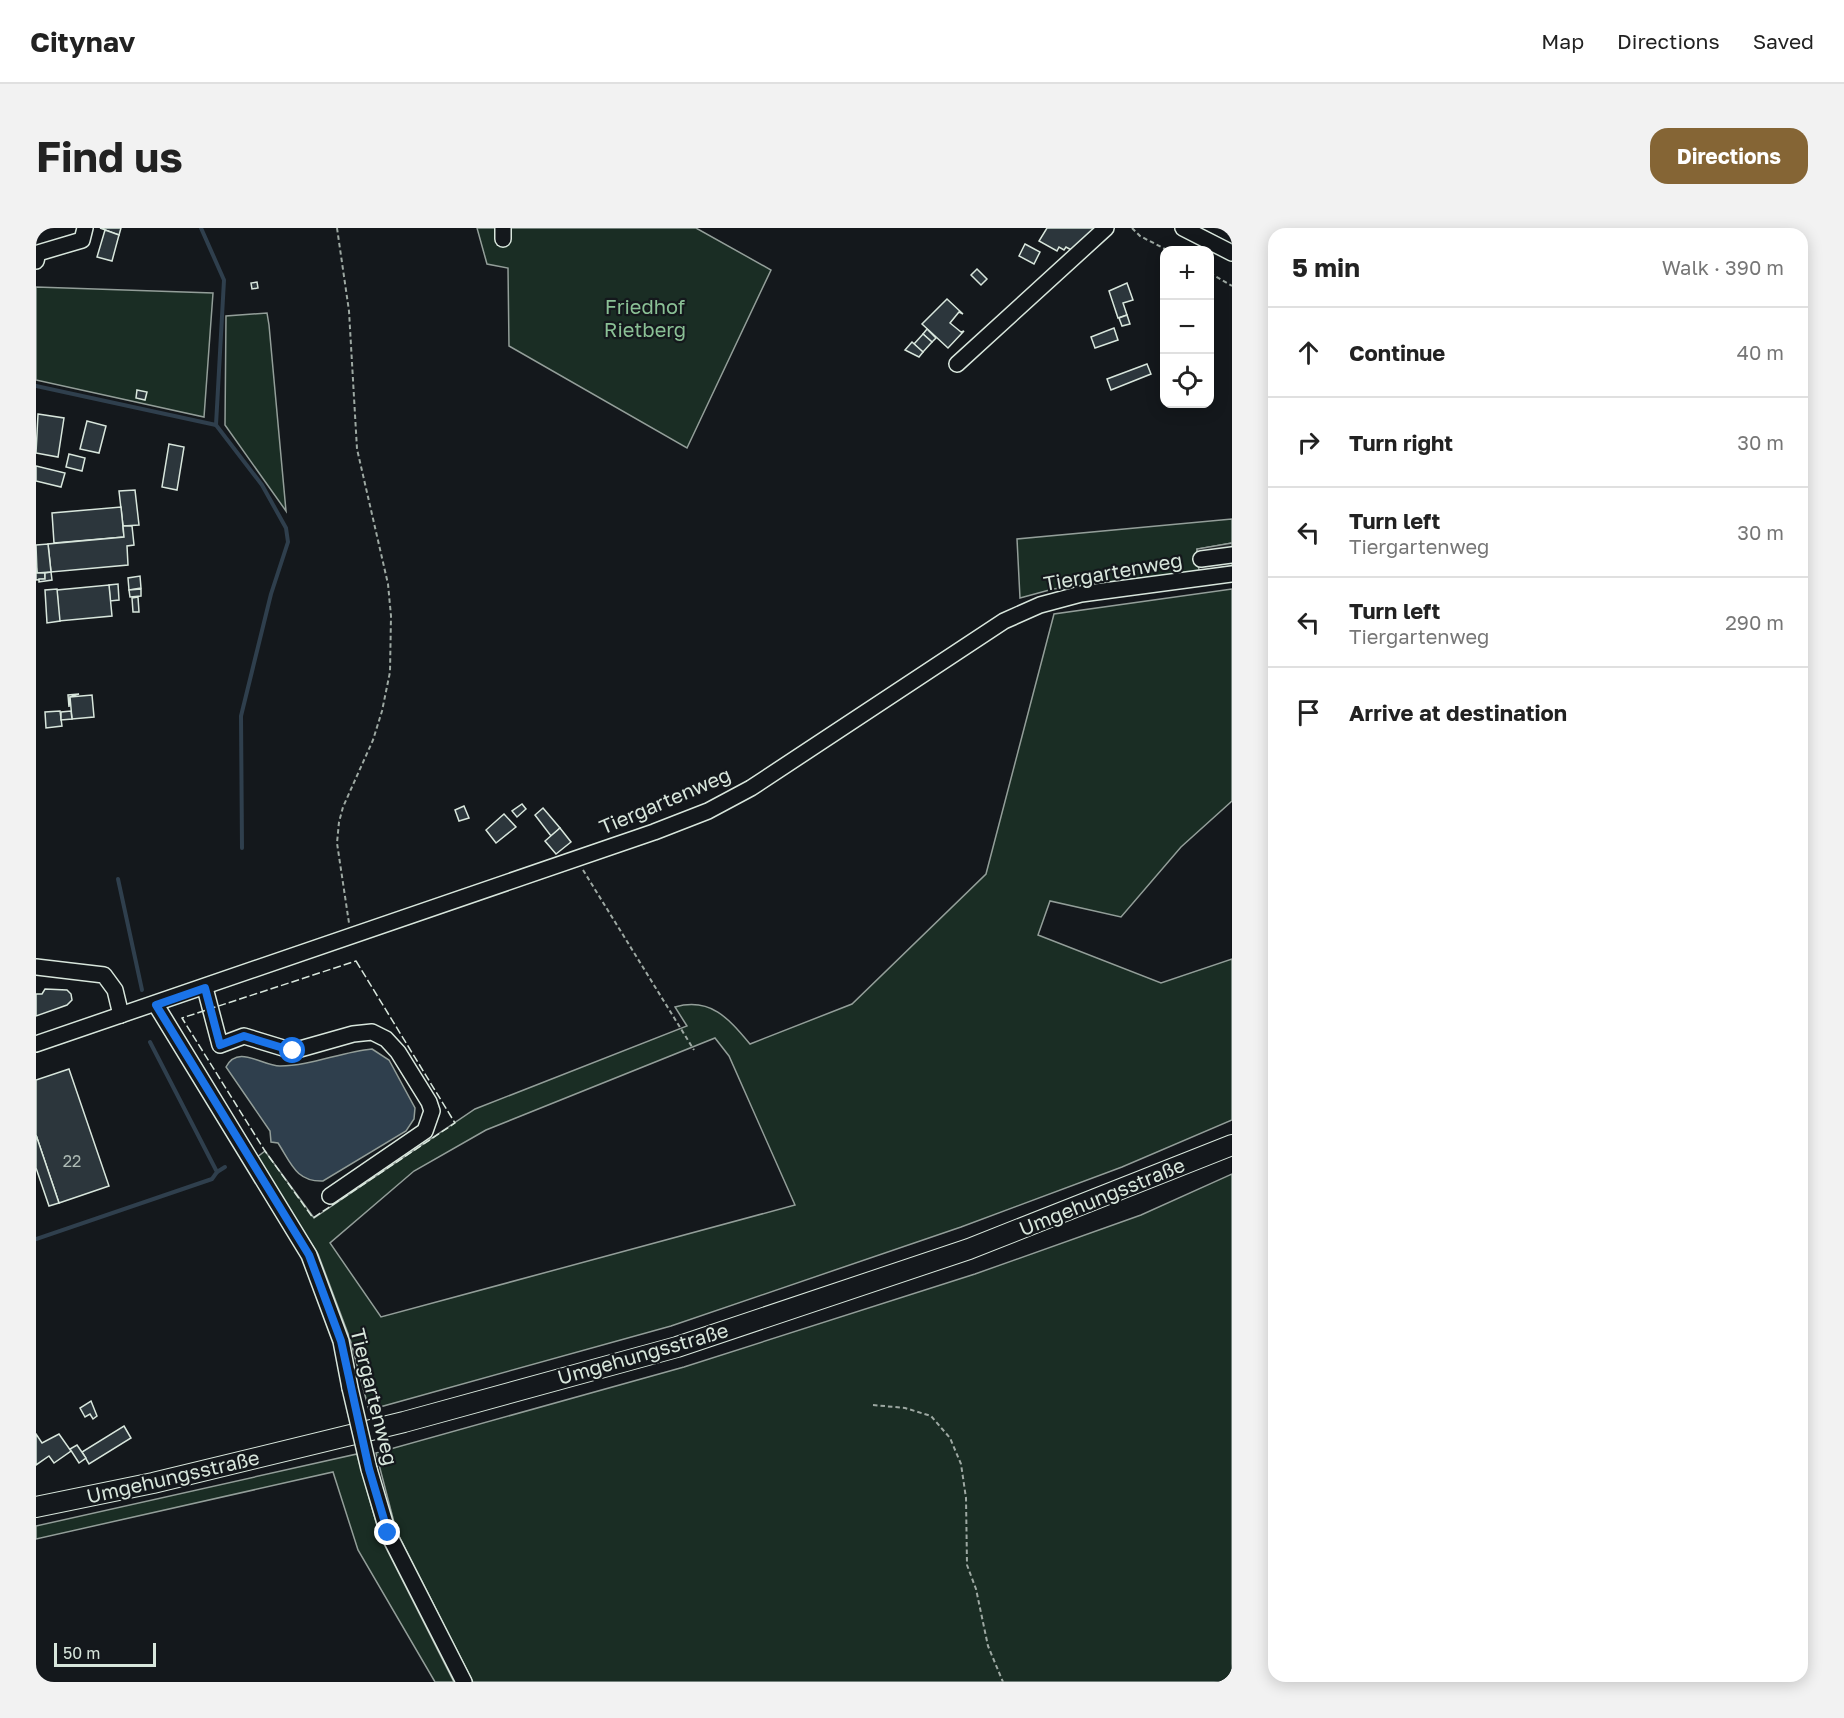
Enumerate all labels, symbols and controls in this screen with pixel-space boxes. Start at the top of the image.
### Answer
text: Citynav [30,25,135,58]
text: Map [1541,28,1584,54]
text: Directions [1617,28,1720,54]
text: Saved [1753,28,1814,54]
button: Directions [1650,128,1808,184]
text: Find us [36,131,183,181]
map controls [1160,246,1214,408]
button: + [1160,246,1214,300]
text: 5 min [1292,252,1360,283]
text: Walk · 390 m [1662,255,1784,279]
park label: Friedhof Rietberg [604,294,686,341]
button: − [1160,300,1214,354]
icon: ahead [1292,336,1325,369]
text: Continue [1349,339,1445,366]
text: 40 m [1737,340,1784,364]
button: locate [1160,354,1214,408]
icon: right [1292,426,1325,459]
text: Turn right [1349,429,1453,456]
text: 30 m [1737,430,1784,454]
text: Turn left [1349,507,1440,534]
icon: left [1292,516,1325,549]
text: 30 m [1737,520,1784,544]
text: Tiergartenweg [1349,534,1489,558]
street label: Tiergartenweg [1042,547,1184,595]
text: Turn left [1349,597,1440,624]
icon: left [1292,606,1325,639]
text: 290 m [1725,610,1784,634]
text: Tiergartenweg [1349,624,1489,648]
icon: arrive [1292,696,1325,729]
text: Arrive at destination [1349,699,1567,726]
street label: Tiergartenweg [595,762,734,839]
route start [279,1037,305,1063]
house number: 22 [63,1151,81,1171]
street label: Umgehungsstraße [1015,1152,1188,1240]
street label: Umgehungsstraße [555,1317,731,1389]
street label: Tiergartenweg [346,1326,404,1468]
street label: Umgehungsstraße [84,1444,261,1508]
route end [374,1519,400,1545]
scale bar [54,1640,156,1668]
text: 50 m [63,1643,100,1663]

